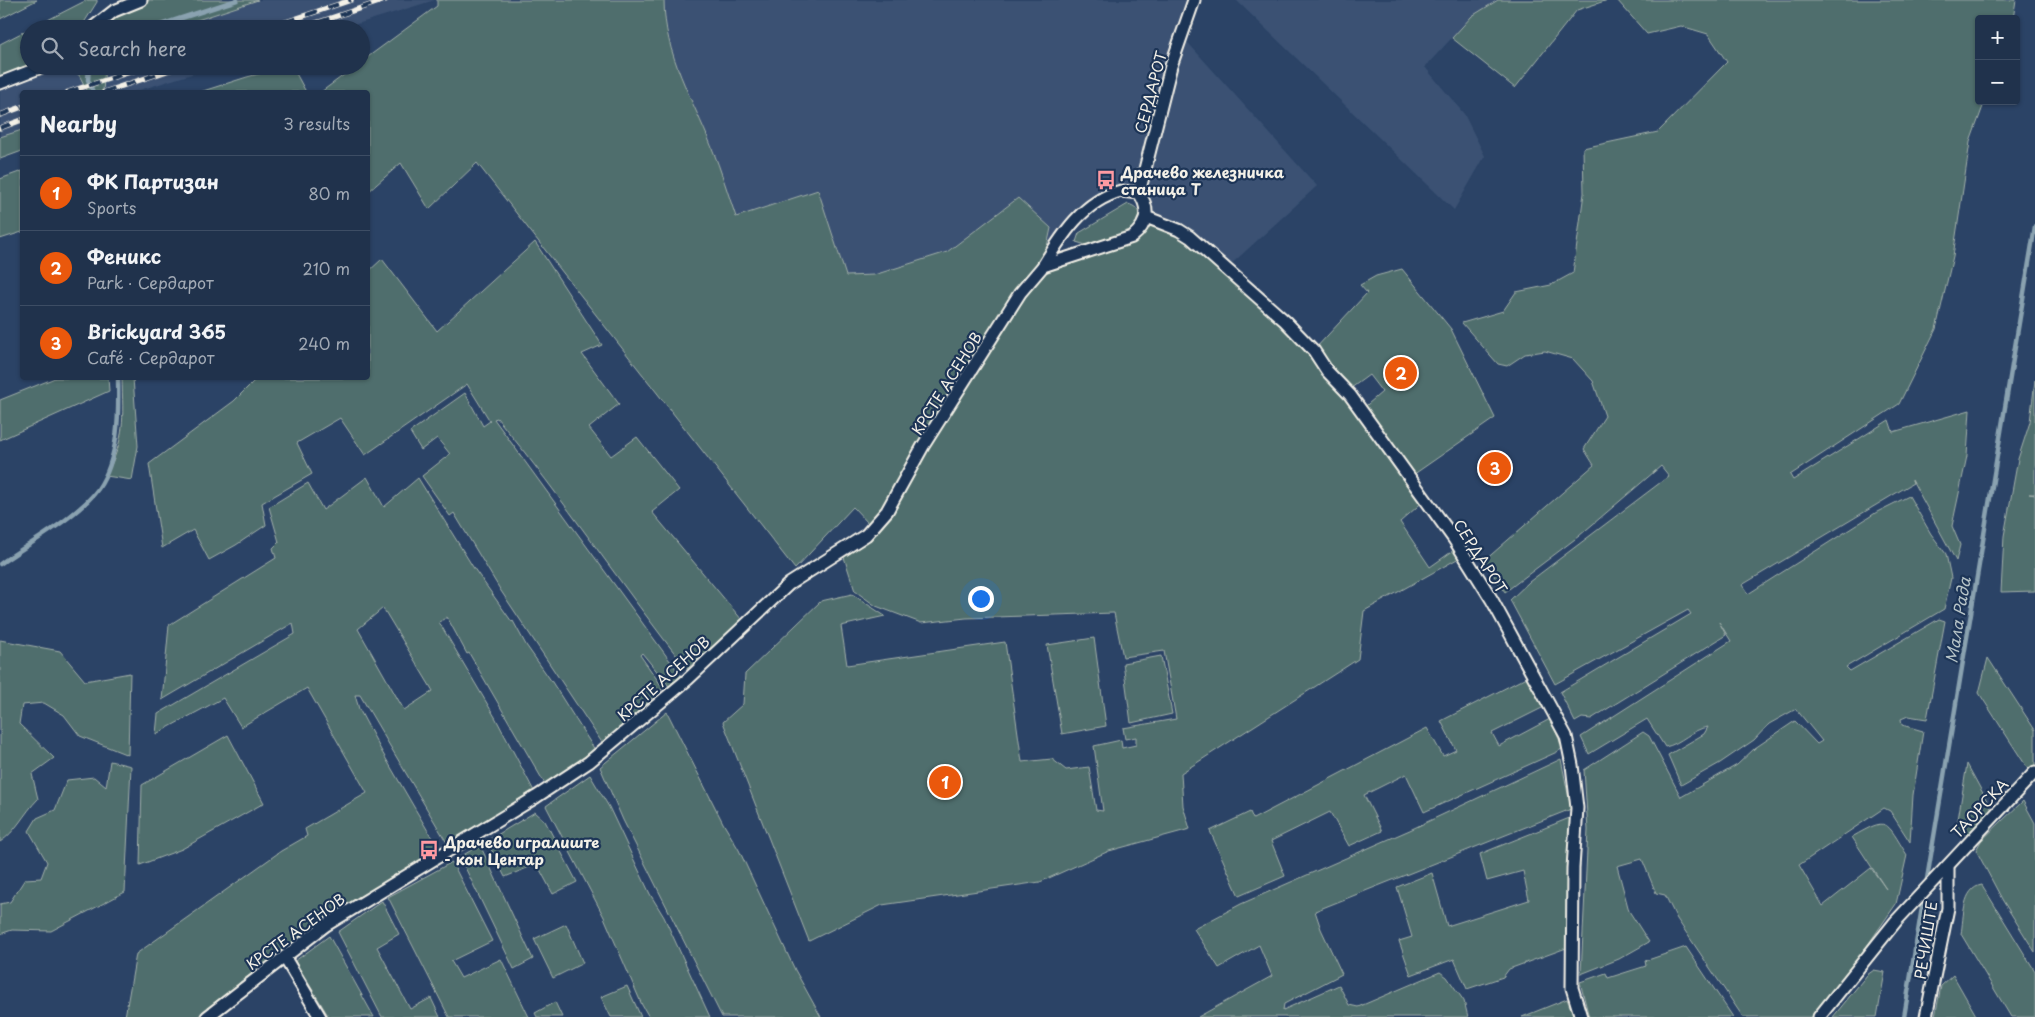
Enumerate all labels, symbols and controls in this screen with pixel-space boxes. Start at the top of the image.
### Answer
map controls [1975,15,2020,105]
button: + [1975,15,2020,60]
search box [20,20,370,75]
icon: search [38,34,66,62]
text: Search here [78,34,187,62]
street label: СЕРДАРОТ [1128,47,1172,136]
button: − [1975,60,2020,105]
text: Nearby [40,107,117,139]
text: 3 results [283,111,350,135]
place label: Драчево железничка станица Т [1120,160,1285,200]
text: ФК Партизан [87,167,219,195]
bus stop icon: Драчево железничка станица Т [1095,169,1117,191]
text: 1 [52,181,60,205]
text: 80 m [308,181,350,205]
text: Sports [87,195,136,219]
text: Феникс [87,242,161,270]
text: 2 [50,256,62,280]
text: 210 m [302,256,350,280]
text: Park · Сердарот [87,270,214,294]
text: Brickyard 365 [87,317,226,345]
street label: КРСТЕ АСЕНОВ [905,327,987,439]
text: 3 [51,331,61,355]
text: 240 m [298,331,350,355]
text: Café · Сердарот [87,345,214,369]
pin: 2 [1385,354,1417,392]
pin: 3 [1479,449,1511,487]
street label: СЕРДАРОТ [1448,514,1514,598]
water label: Мала Рада [1938,574,1976,665]
your location [968,586,994,612]
street label: КРСТЕ АСЕНОВ [612,630,715,726]
pin: 1 [929,763,961,801]
street label: ТАОРСКА [1945,773,2013,843]
place label: Драчево игралиште - кон Центар [443,830,599,870]
bus stop icon: Драчево игралиште - кон Центар [418,839,440,861]
street label: КРСТЕ АСЕНОВ [241,887,349,975]
street label: РЕЧИШТЕ [1907,899,1943,981]

